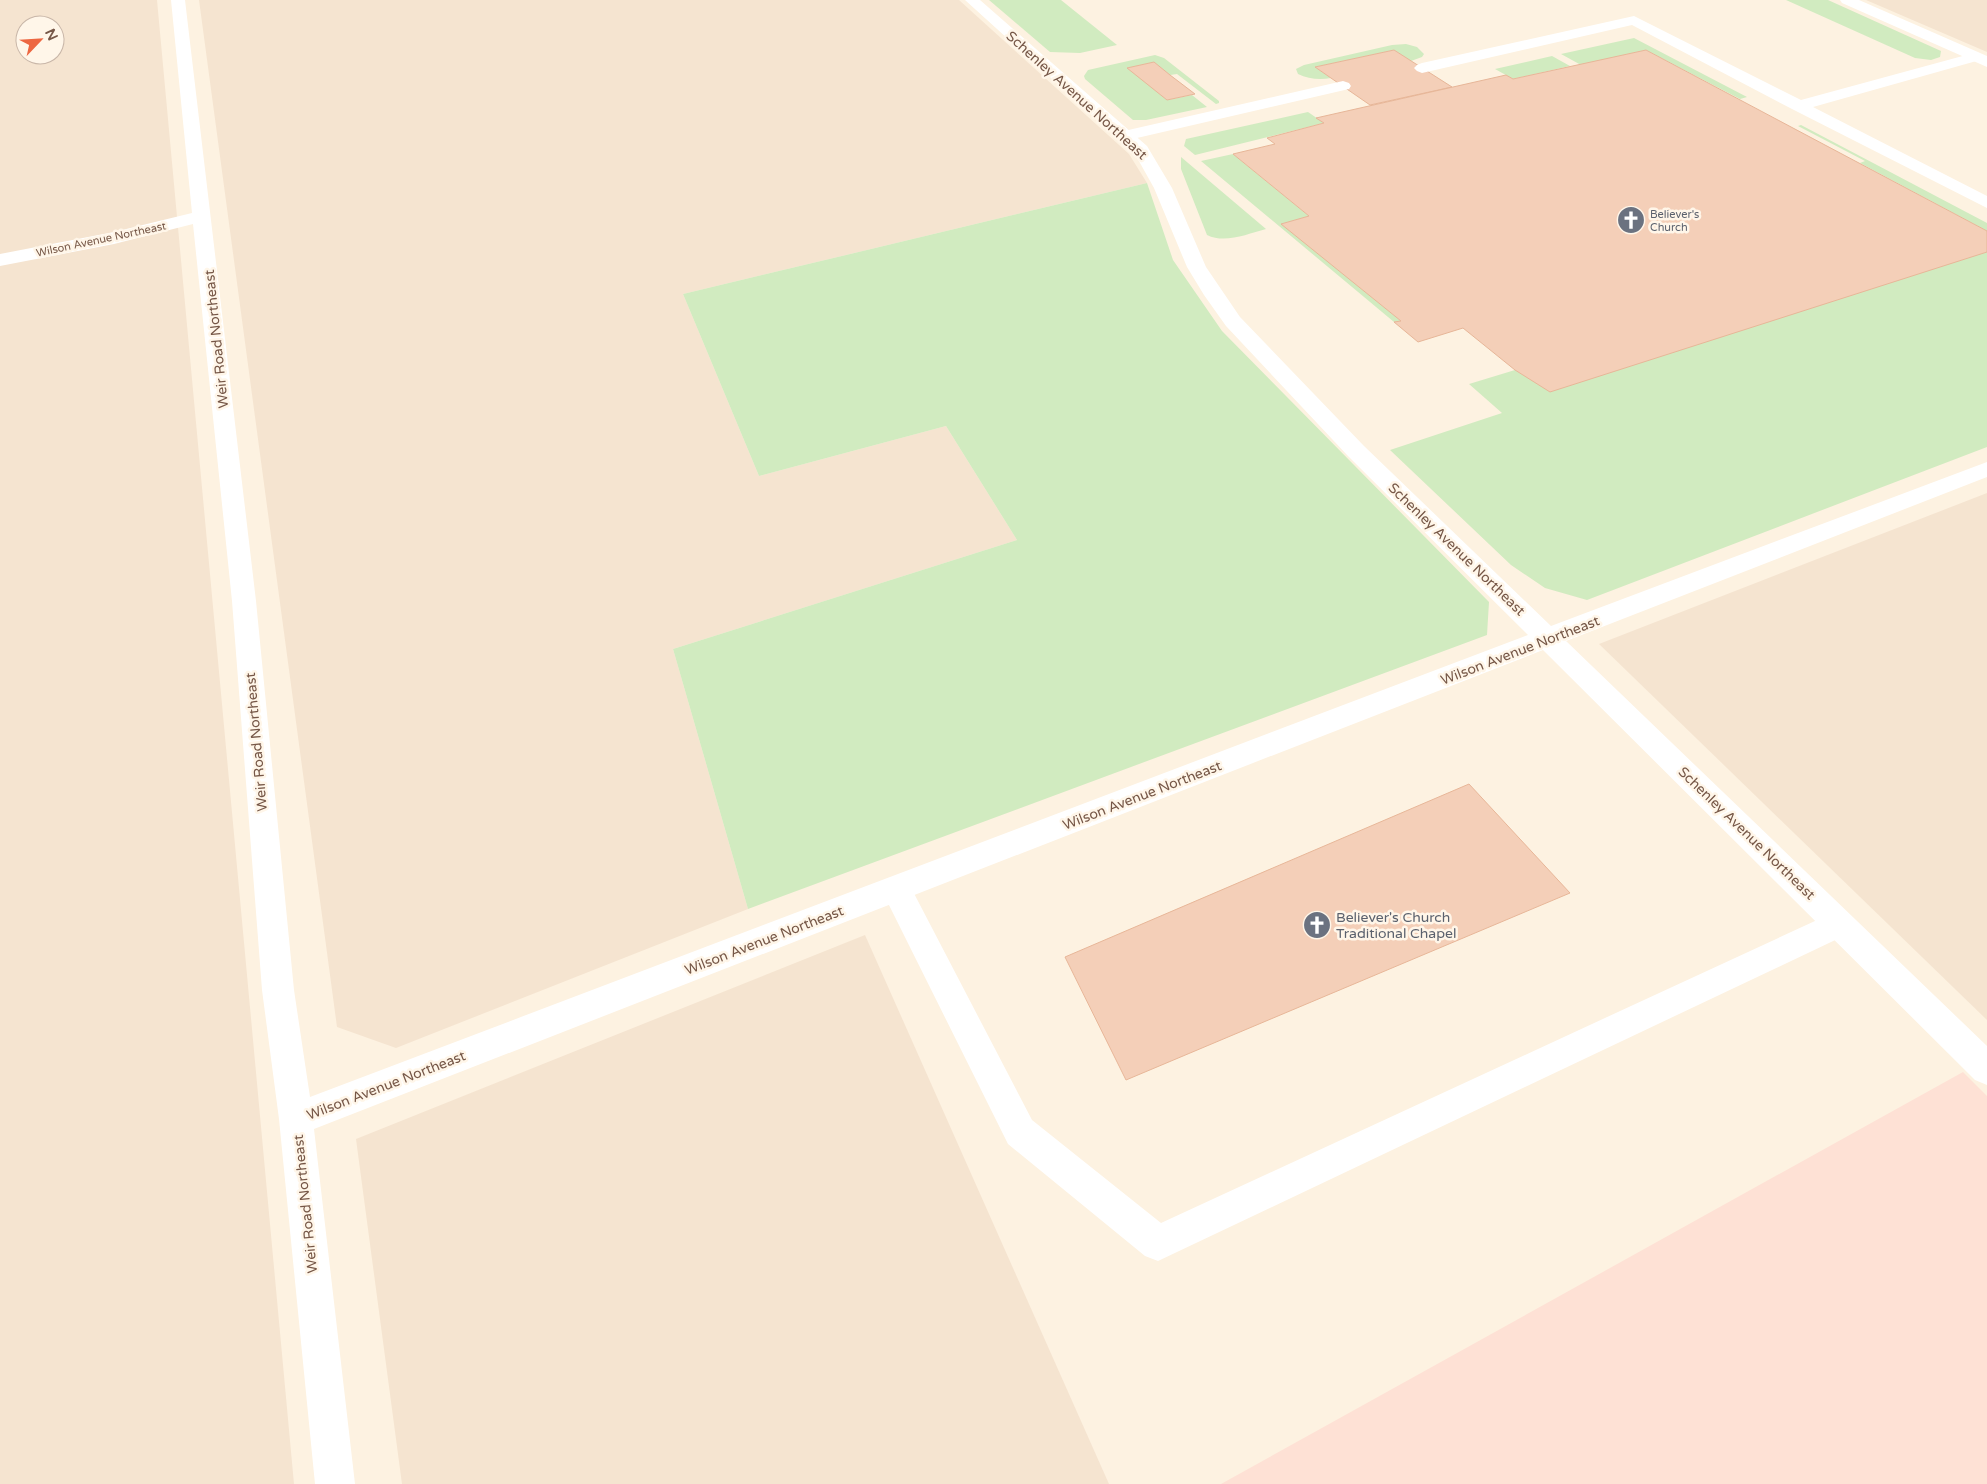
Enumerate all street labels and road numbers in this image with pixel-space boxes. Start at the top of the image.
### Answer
street label: Schenley Avenue Northeast [1003,28,1151,164]
street label: Wilson Avenue Northeast [35,219,167,260]
street label: Weir Road Northeast [201,268,232,409]
street label: Schenley Avenue Northeast [1385,479,1529,620]
street label: Wilson Avenue Northeast [1438,612,1603,689]
street label: Weir Road Northeast [242,671,271,812]
street label: Wilson Avenue Northeast [1060,757,1225,834]
street label: Schenley Avenue Northeast [1675,763,1819,904]
street label: Wilson Avenue Northeast [682,902,847,979]
street label: Wilson Avenue Northeast [304,1047,469,1124]
street label: Weir Road Northeast [290,1133,321,1274]

